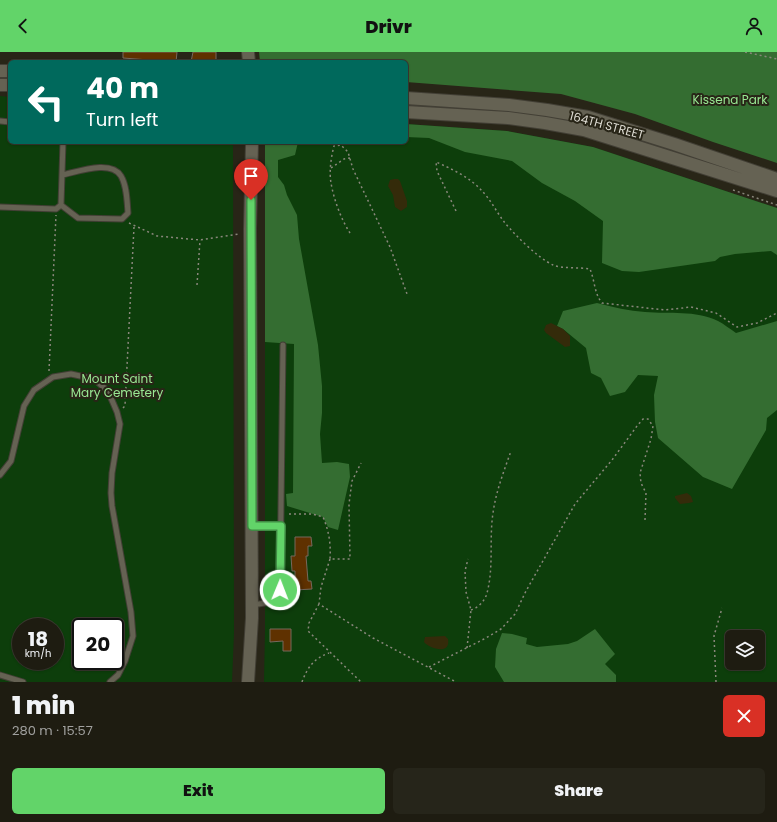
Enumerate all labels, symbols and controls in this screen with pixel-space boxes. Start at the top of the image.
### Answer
text: Drivr [365,14,412,39]
icon: back [12,15,34,37]
icon: person [743,15,765,37]
text: 40 m [86,69,159,108]
icon: left [20,76,72,128]
park label: Kissena Park [693,91,768,108]
text: Turn left [86,107,158,132]
street label: 164TH STREET [568,107,647,143]
pin [234,159,268,200]
icon: arrive [240,165,262,187]
park label: Mount Saint Mary Cemetery [71,370,163,401]
position arrow [259,569,301,611]
speed limit sign: 20 [72,618,124,670]
text: 18 [28,625,48,653]
map controls [725,630,765,670]
button: layers [725,630,765,670]
text: km/h [25,646,51,661]
text: 1 min [12,689,75,722]
button: close [723,695,765,737]
text: 280 m · 15:57 [12,721,93,740]
button: Exit [12,768,385,814]
button: Share [393,768,765,814]

